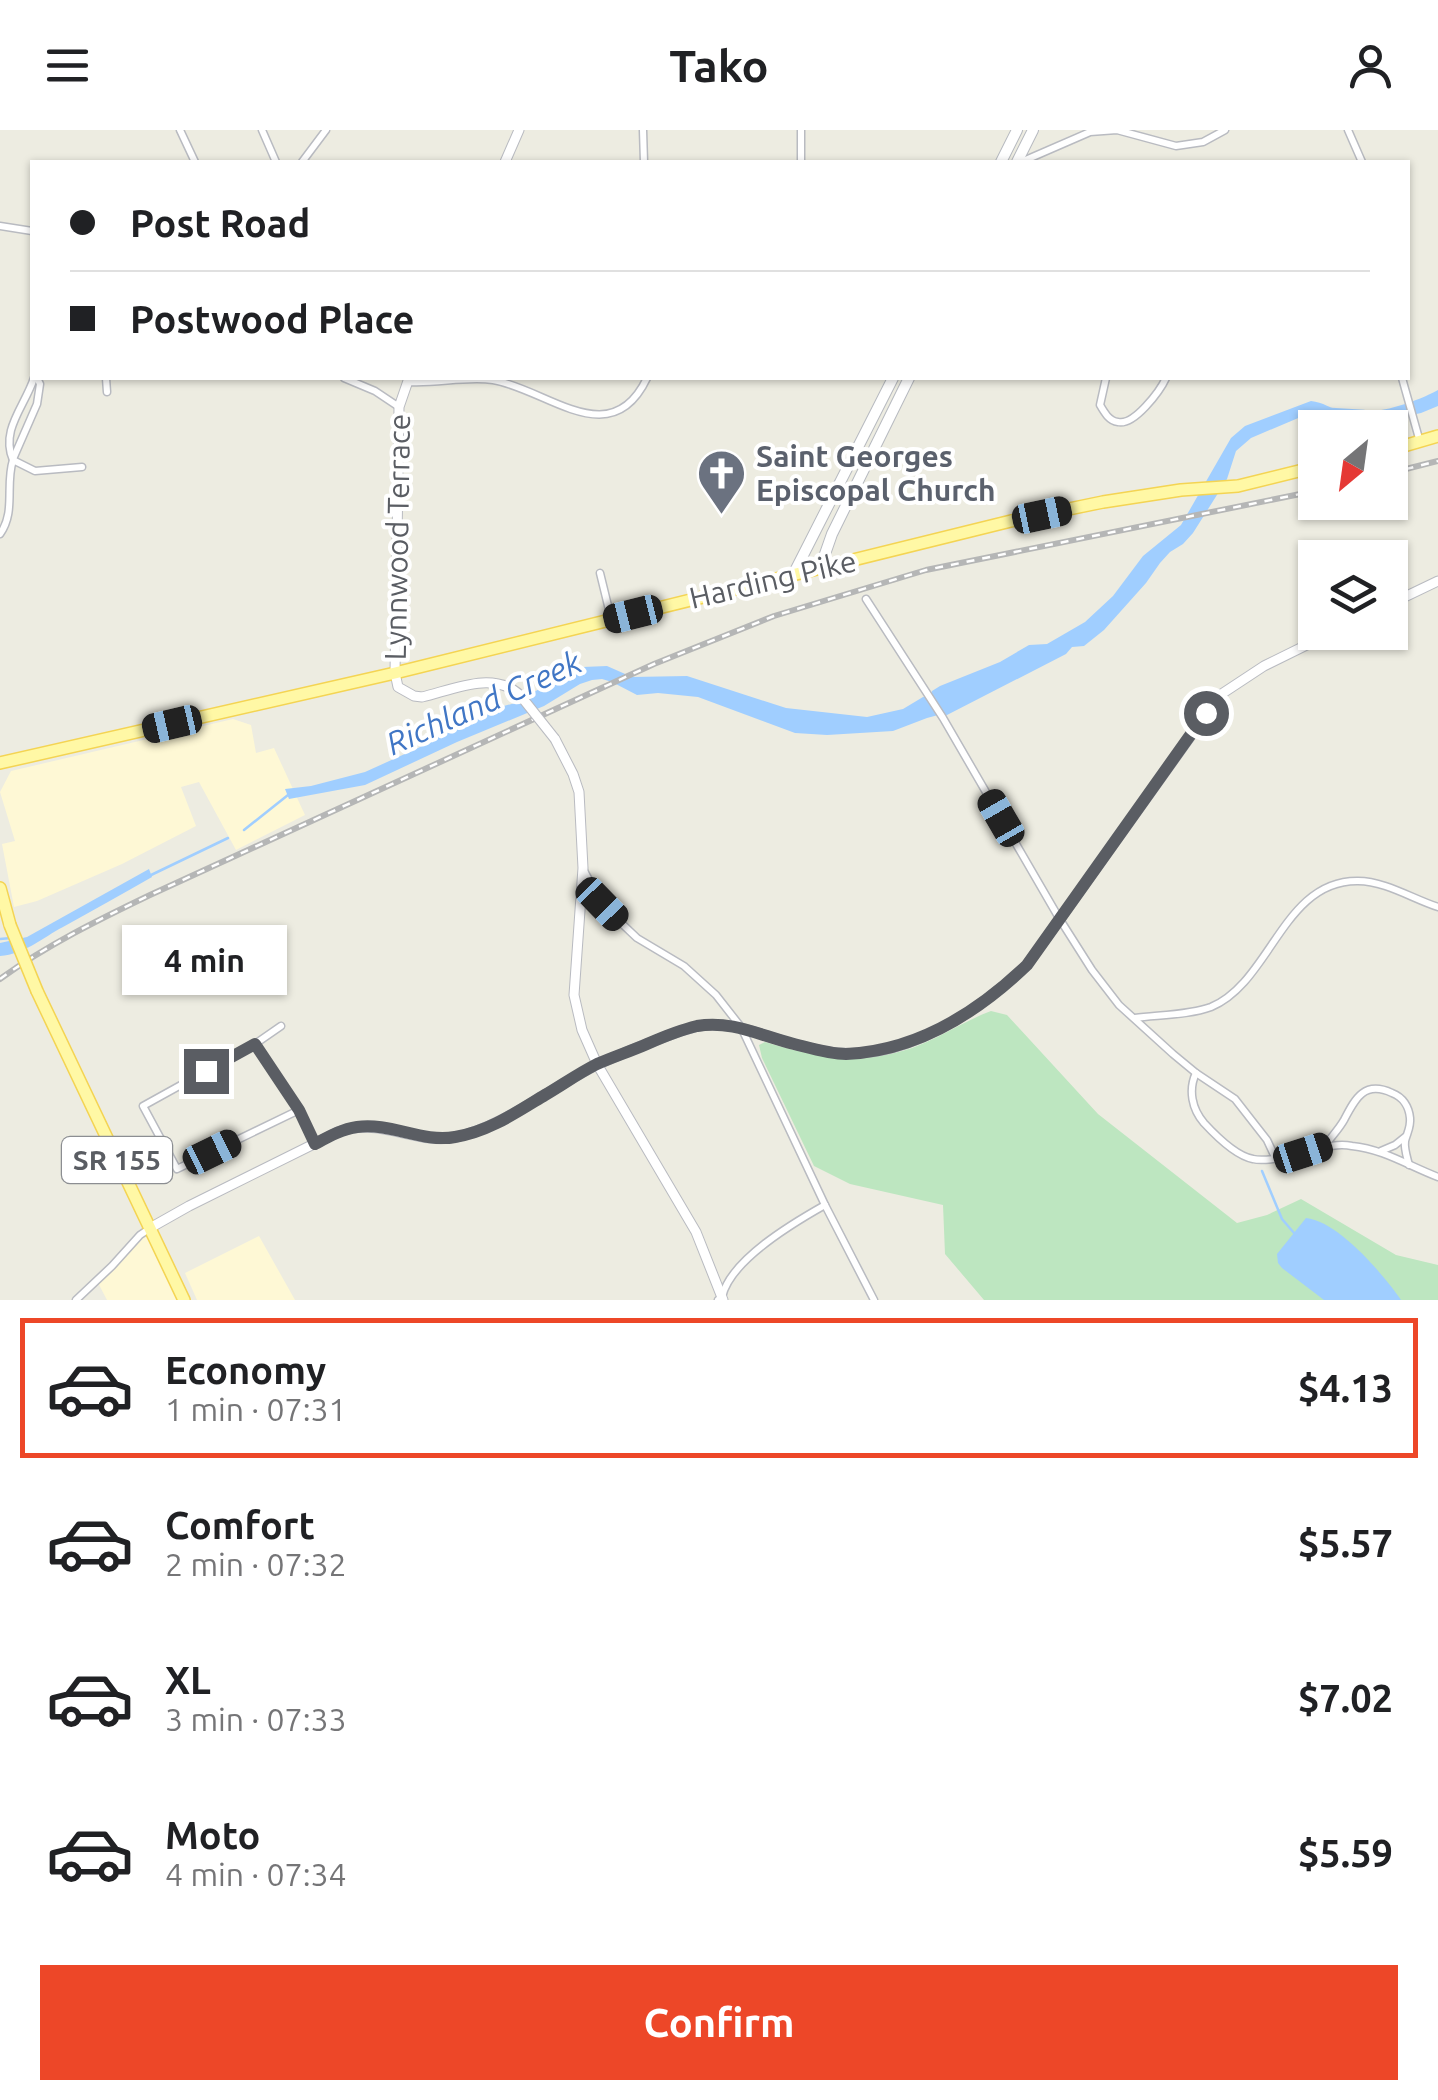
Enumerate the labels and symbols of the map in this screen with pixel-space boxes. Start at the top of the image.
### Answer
north arrow [1298,410,1408,520]
street label: Lynnwood Terrace [378,413,416,661]
place label: Saint Georges Episcopal Church [756,439,996,507]
church icon: Saint Georges Episcopal Church [695,448,747,516]
car [1010,494,1074,536]
street label: Harding Pike [686,543,860,615]
car [600,592,666,636]
water label: Richland Creek [380,643,587,761]
route start [1184,691,1229,736]
car [139,703,205,745]
car [973,785,1029,851]
car [570,872,634,936]
callout: 4 min [124,926,288,996]
route end [184,1049,229,1094]
car [178,1125,246,1179]
car [1270,1129,1336,1177]
road number: SR 155 [62,1137,172,1183]

